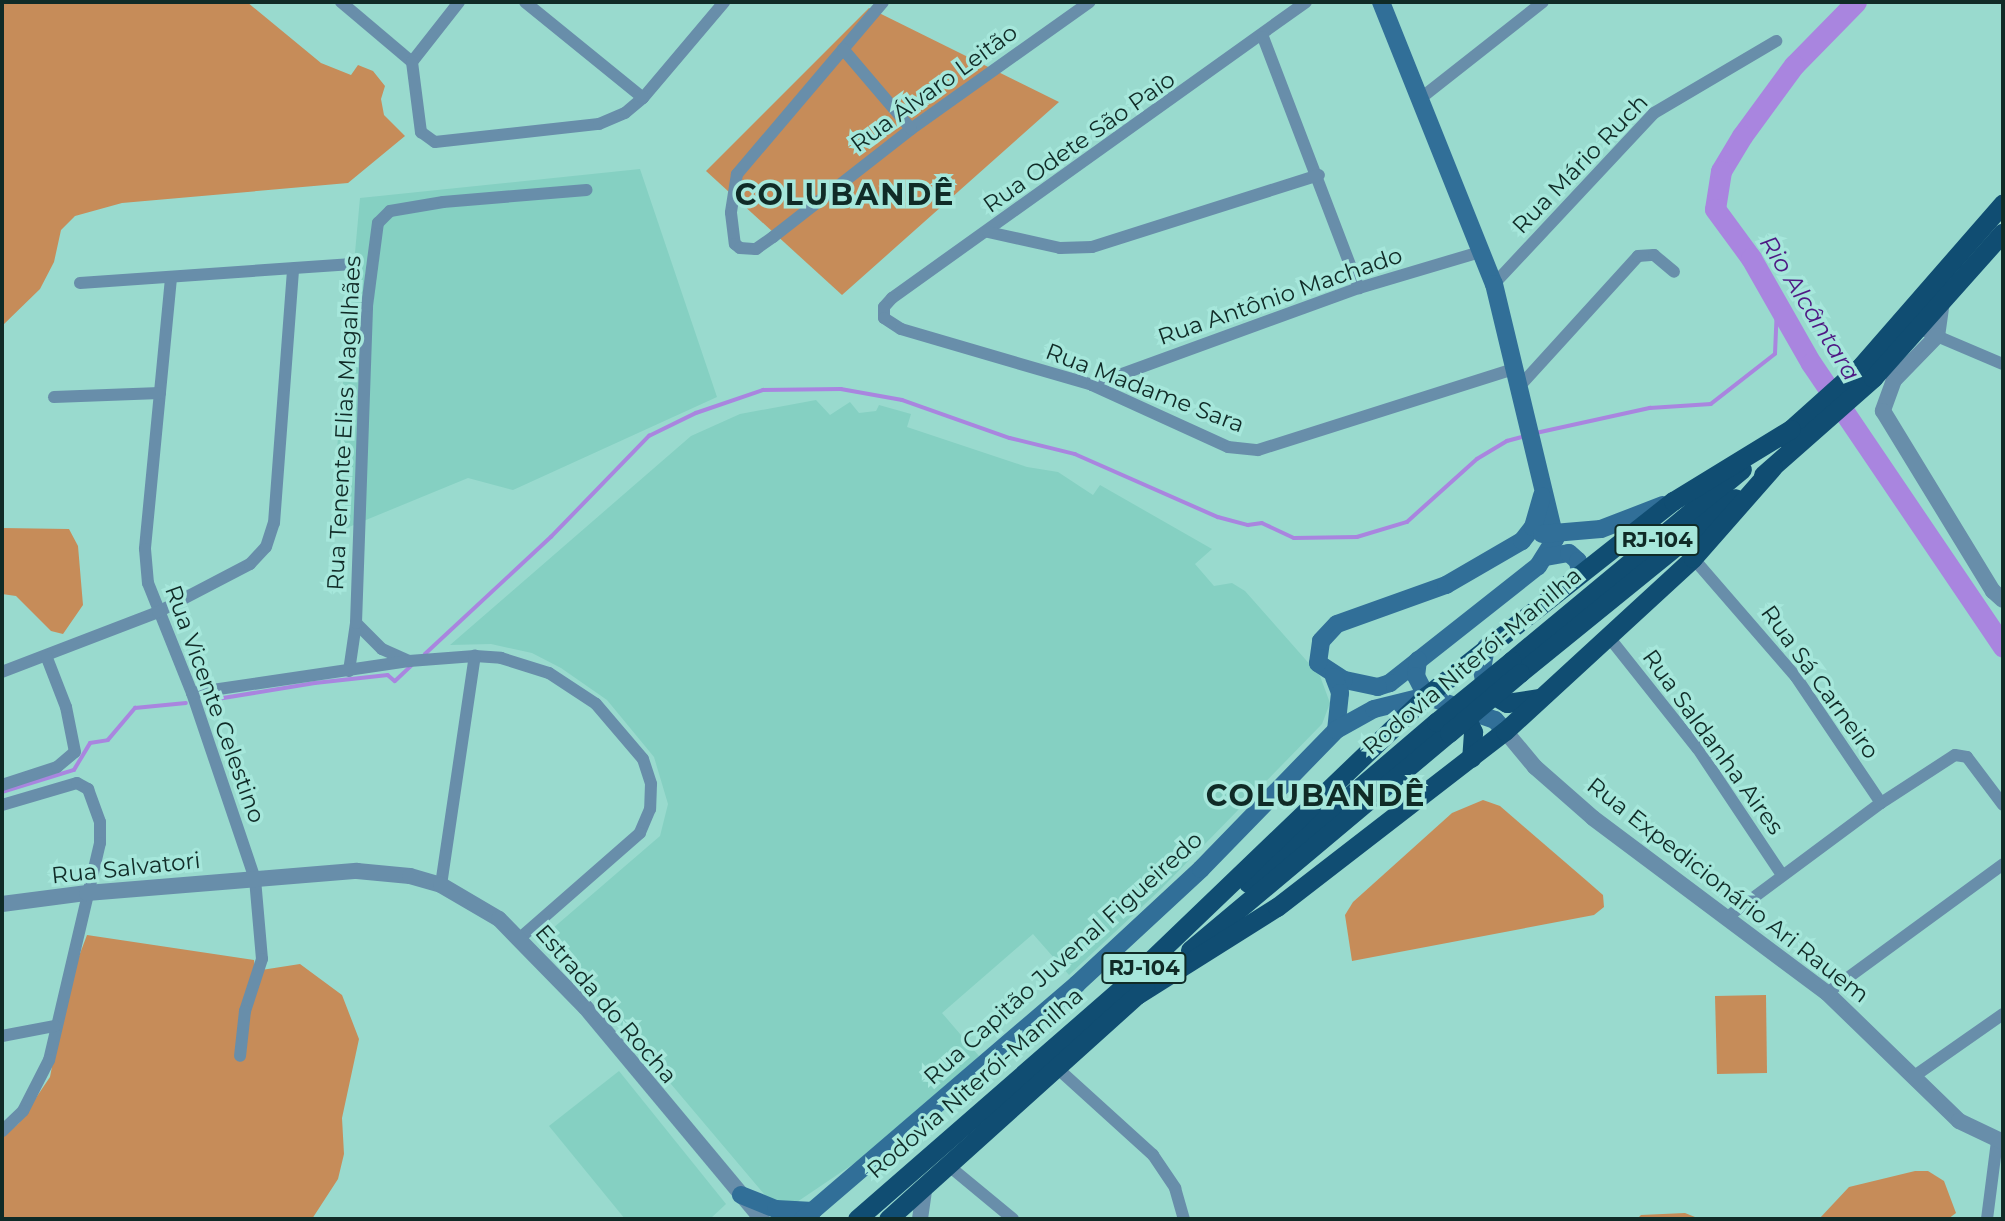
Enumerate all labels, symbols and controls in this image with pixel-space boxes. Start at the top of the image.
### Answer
street label: Rua Álvaro Leitão [845,18,1023,158]
street label: Rua Odete São Paio [978,65,1180,219]
street label: Rua Mário Ruch [1506,88,1654,240]
district label: COLUBANDÊ [736,177,954,213]
water label: Rio Alcântara [1754,230,1866,386]
street label: Rua Antônio Machado [1154,241,1406,351]
street label: Rua Tenente Elias Magalhães [321,255,367,591]
street label: Rua Madame Sara [1042,337,1248,439]
road number: RJ-104 [1613,522,1701,558]
street label: Rodovia Niterói-Manilha [1357,561,1587,761]
street label: Rua Vicente Celestino [159,581,271,827]
street label: Rua Sá Carneiro [1755,600,1885,764]
street label: Rua Saldanha Aires [1637,644,1789,840]
street label: Rua Expedicionário Ari Rauem [1582,771,1874,1009]
district label: COLUBANDÊ [1207,778,1425,814]
street label: Rua Capitão Juvenal Figueiredo [918,826,1208,1090]
street label: Rua Salvatori [50,846,202,890]
street label: Estrada do Rocha [529,919,683,1089]
road number: RJ-104 [1100,950,1188,986]
street label: Rodovia Niterói-Manilha [861,982,1089,1184]

